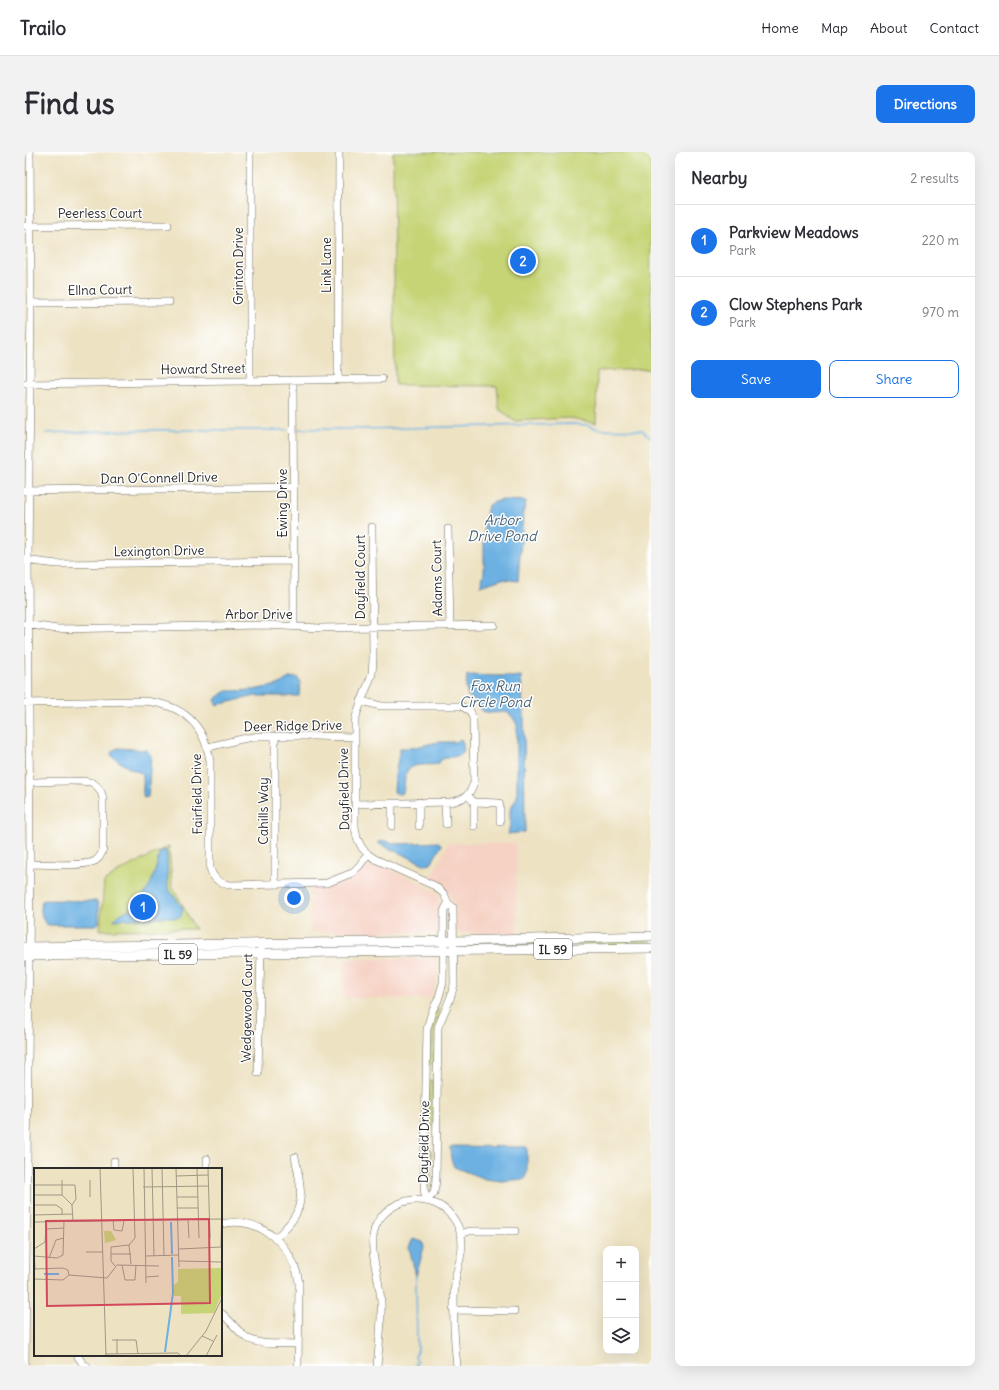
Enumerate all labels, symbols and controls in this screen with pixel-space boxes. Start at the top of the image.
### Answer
text: Trailo [20,16,66,40]
text: Home [761,19,799,37]
text: Map [821,19,848,37]
text: About [870,19,908,37]
text: Contact [930,19,979,37]
button: Directions [876,85,975,123]
text: Find us [24,86,115,122]
text: Nearby [691,167,747,189]
text: 2 results [910,170,959,187]
street label: Peerless Court [58,205,143,222]
text: Parkview Meadows [729,223,859,242]
street label: Grinton Drive [230,227,247,305]
text: 1 [701,232,707,249]
text: 220 m [922,232,959,249]
street label: Link Lane [318,237,335,293]
text: Park [729,242,756,259]
pin: 2 [510,246,536,276]
street label: Ellna Court [68,281,133,299]
text: Clow Stephens Park [729,295,862,314]
text: 2 [700,304,708,321]
text: 970 m [922,304,959,321]
text: Park [729,314,756,331]
street label: Howard Street [160,360,246,378]
button: Save [691,360,821,398]
button: Share [829,360,959,398]
street label: Dan O'Connell Drive [100,468,218,488]
street label: Ewing Drive [274,468,291,538]
water label: Arbor Drive Pond [468,511,538,545]
street label: Dayfield Court [352,534,369,619]
street label: Adams Court [428,539,446,617]
street label: Lexington Drive [113,542,205,560]
street label: Arbor Drive [225,606,293,623]
water label: Fox Run Circle Pond [459,677,532,711]
street label: Deer Ridge Drive [244,717,342,735]
street label: Dayfield Drive [335,748,353,830]
street label: Fairfield Drive [188,753,206,835]
street label: Cahills Way [255,777,272,845]
your location [284,888,304,908]
pin: 1 [130,892,156,922]
road number: IL 59 [534,939,572,959]
road number: IL 59 [159,944,197,964]
street label: Wedgewood Court [238,953,256,1063]
street label: Dayfield Drive [415,1101,433,1183]
inset map [34,1168,222,1356]
map controls [603,1246,639,1354]
button: + [603,1246,639,1282]
button: − [603,1282,639,1318]
button: layers [603,1318,639,1354]

